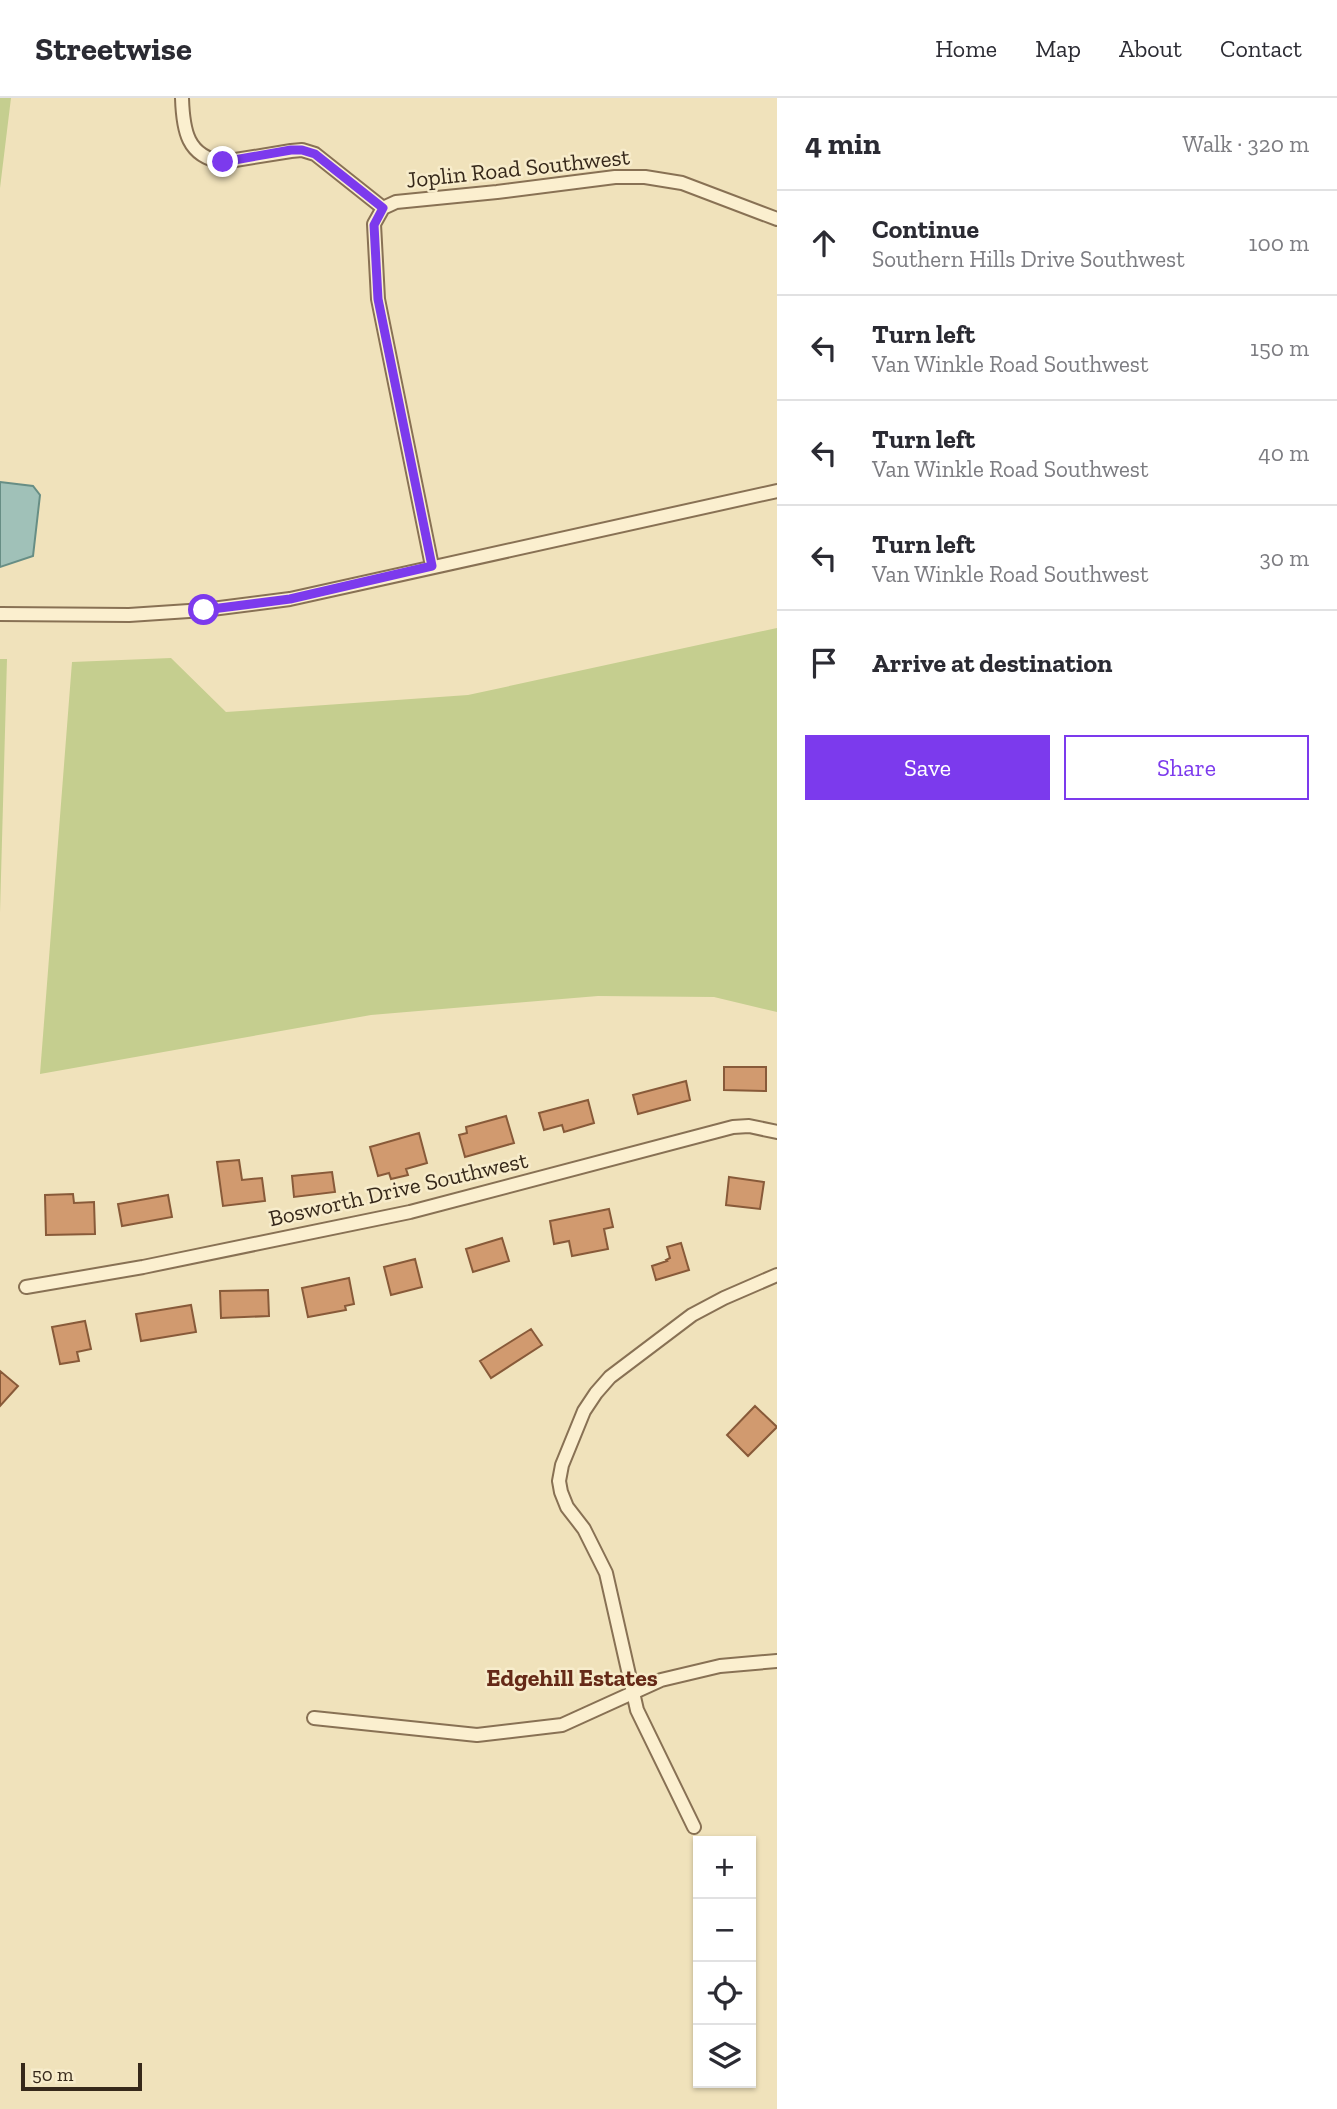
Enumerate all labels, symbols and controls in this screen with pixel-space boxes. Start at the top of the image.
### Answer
text: Streetwise [35,29,192,68]
text: Home [935,34,997,63]
text: Map [1035,34,1081,63]
text: About [1119,34,1182,63]
text: Contact [1220,34,1302,63]
text: 4 min [805,126,881,162]
text: Walk · 320 m [1182,130,1309,158]
street label: Joplin Road Southwest [405,142,632,194]
route end [207,146,238,177]
text: Continue [872,213,979,245]
icon: ahead [805,224,843,262]
text: 100 m [1249,229,1309,257]
text: Southern Hills Drive Southwest [872,245,1185,273]
text: Turn left [872,318,975,350]
icon: left [805,329,843,367]
text: 150 m [1250,334,1309,362]
text: Van Winkle Road Southwest [872,350,1148,378]
text: Turn left [872,423,975,455]
icon: left [805,434,843,472]
text: 40 m [1258,439,1309,467]
text: Van Winkle Road Southwest [872,455,1148,483]
text: Turn left [872,528,975,560]
icon: left [805,539,843,577]
text: 30 m [1259,544,1309,572]
text: Van Winkle Road Southwest [872,560,1148,588]
route start [188,594,219,625]
icon: arrive [805,644,843,682]
text: Arrive at destination [872,647,1112,679]
button: Save [805,735,1050,800]
button: Share [1064,735,1309,800]
street label: Bosworth Drive Southwest [266,1145,531,1232]
district label: Edgehill Estates [486,1663,658,1692]
map controls [693,1836,756,2088]
button: + [693,1836,756,1899]
button: − [693,1899,756,1962]
button: locate [693,1962,756,2025]
button: layers [693,2025,756,2088]
scale bar [21,2060,142,2092]
text: 50 m [32,2063,73,2086]

